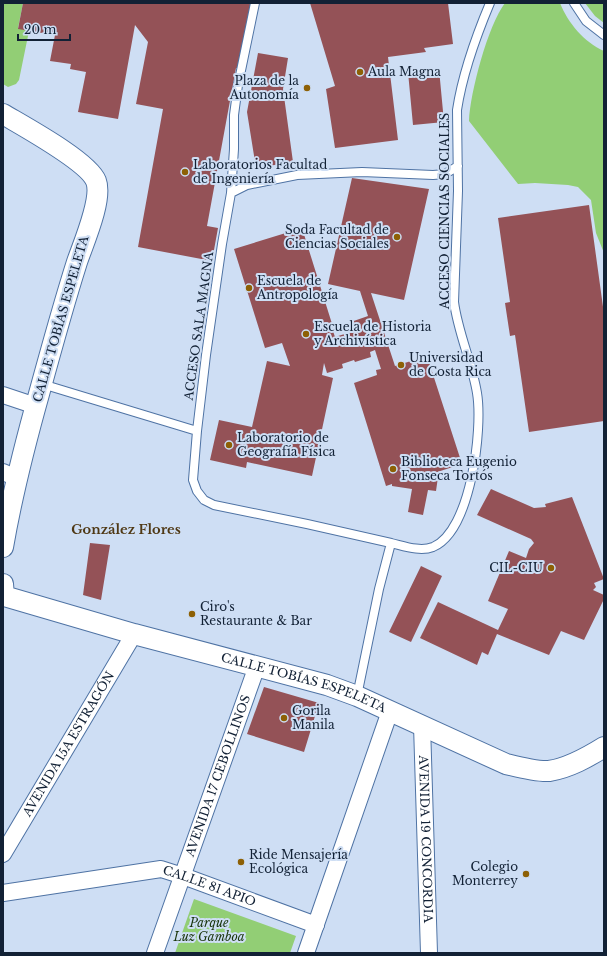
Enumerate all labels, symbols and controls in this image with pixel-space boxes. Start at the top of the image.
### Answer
scale bar [18,16,70,42]
text: 20 m [24,22,56,37]
place label: Aula Magna [367,64,441,79]
marker: Aula Magna [355,67,365,77]
place label: Plaza de la Autonomía [229,73,299,102]
marker: Plaza de la Autonomía [302,83,312,93]
street label: ACCESO CIENCIAS SOCIALES [437,112,452,310]
place label: Laboratorios Facultad de Ingeniería [193,157,327,186]
marker: Laboratorios Facultad de Ingeniería [180,167,190,177]
place label: Soda Facultad de Ciencias Sociales [285,222,389,251]
marker: Soda Facultad de Ciencias Sociales [392,232,402,242]
street label: CALLE TOBÍAS ESPELETA [29,233,92,404]
street label: ACCESO SALA MAGNA [181,250,216,402]
place label: Escuela de Antropología [256,273,339,302]
marker: Escuela de Antropología [244,283,254,293]
place label: Escuela de Historia y Archivística [314,319,432,348]
marker: Escuela de Historia y Archivística [301,329,311,339]
place label: Universidad de Costa Rica [409,350,492,379]
marker: Universidad de Costa Rica [396,360,406,370]
place label: Laboratorio de Geografía Física [237,430,336,459]
marker: Laboratorio de Geografía Física [224,440,234,450]
place label: Biblioteca Eugenio Fonseca Tortós [401,454,517,483]
marker: Biblioteca Eugenio Fonseca Tortós [388,464,398,474]
district label: González Flores [71,521,181,538]
place label: CIL-CIU [489,560,543,575]
marker: CIL-CIU [546,563,556,573]
place label: Ciro's Restaurante & Bar [200,599,312,628]
marker: Ciro's Restaurante & Bar [187,609,197,619]
street label: CALLE TOBÍAS ESPELETA [220,649,389,716]
street label: AVENIDA 15A ESTRAGÓN [19,668,117,820]
street label: AVENIDA 17 CEBOLLINOS [182,693,253,860]
place label: Gorila Manila [292,703,335,732]
marker: Gorila Manila [279,713,289,723]
street label: AVENIDA 19 CONCORDIA [416,754,436,924]
place label: Ride Mensajería Ecológica [249,847,348,876]
marker: Ride Mensajería Ecológica [236,857,246,867]
place label: Colegio Monterrey [452,859,518,888]
street label: CALLE 81 APIO [161,862,258,909]
marker: Colegio Monterrey [521,869,531,879]
park label: Parque Luz Gamboa [172,915,245,944]

